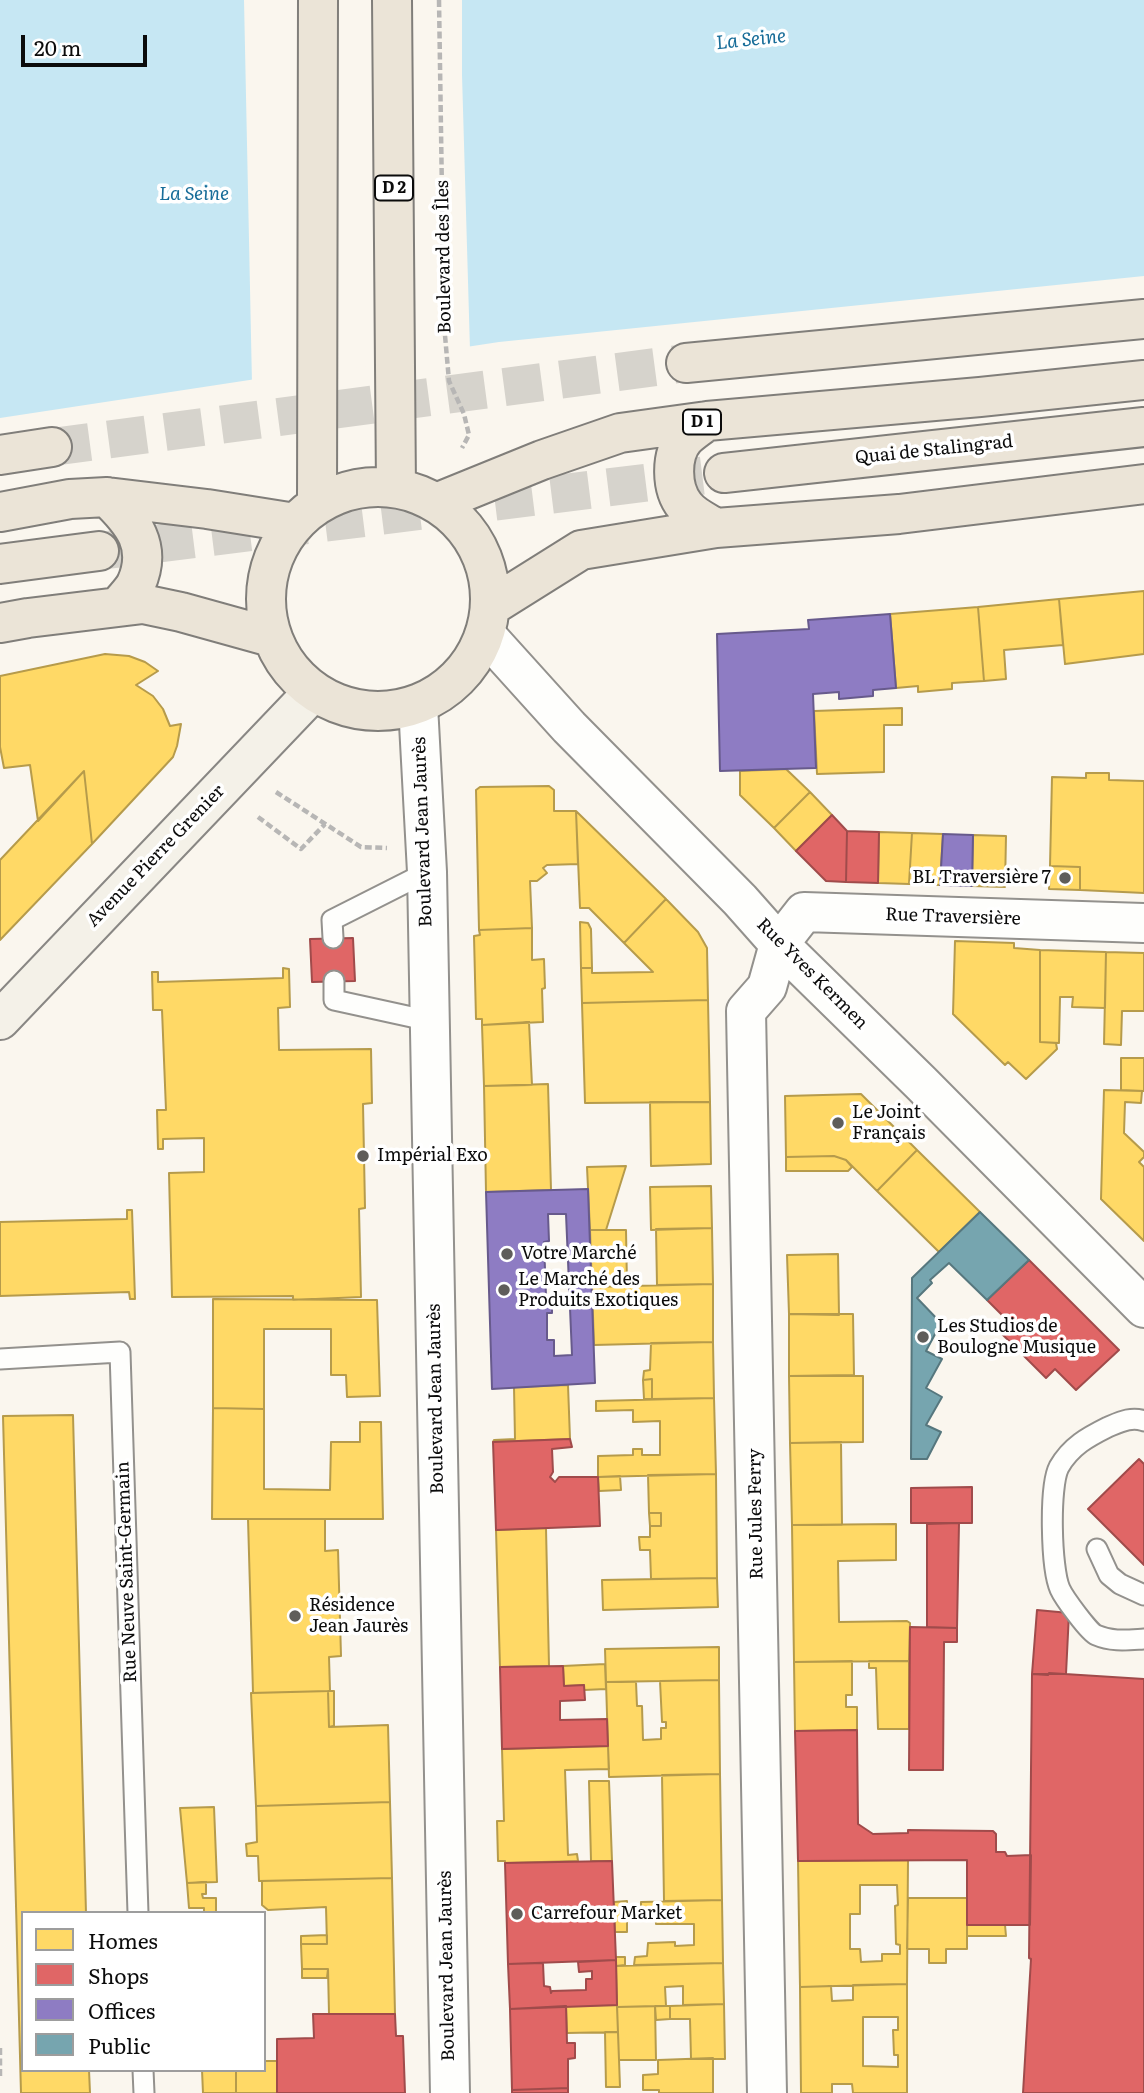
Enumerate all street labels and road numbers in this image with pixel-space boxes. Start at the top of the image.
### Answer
road number: D 2 [375,176,413,200]
street label: Boulevard des Îles [432,180,456,334]
road number: D 1 [683,410,721,434]
street label: Quai de Stalingrad [854,431,1014,469]
street label: Boulevard Jean Jaurès [409,736,437,928]
street label: Avenue Pierre Grenier [83,780,229,932]
street label: Rue Traversière [885,904,1021,930]
street label: Rue Yves Kermen [752,914,872,1034]
street label: Boulevard Jean Jaurès [424,1303,448,1495]
street label: Rue Jules Ferry [744,1448,768,1580]
street label: Rue Neuve Saint-Germain [112,1461,142,1683]
street label: Boulevard Jean Jaurès [435,1870,459,2062]

